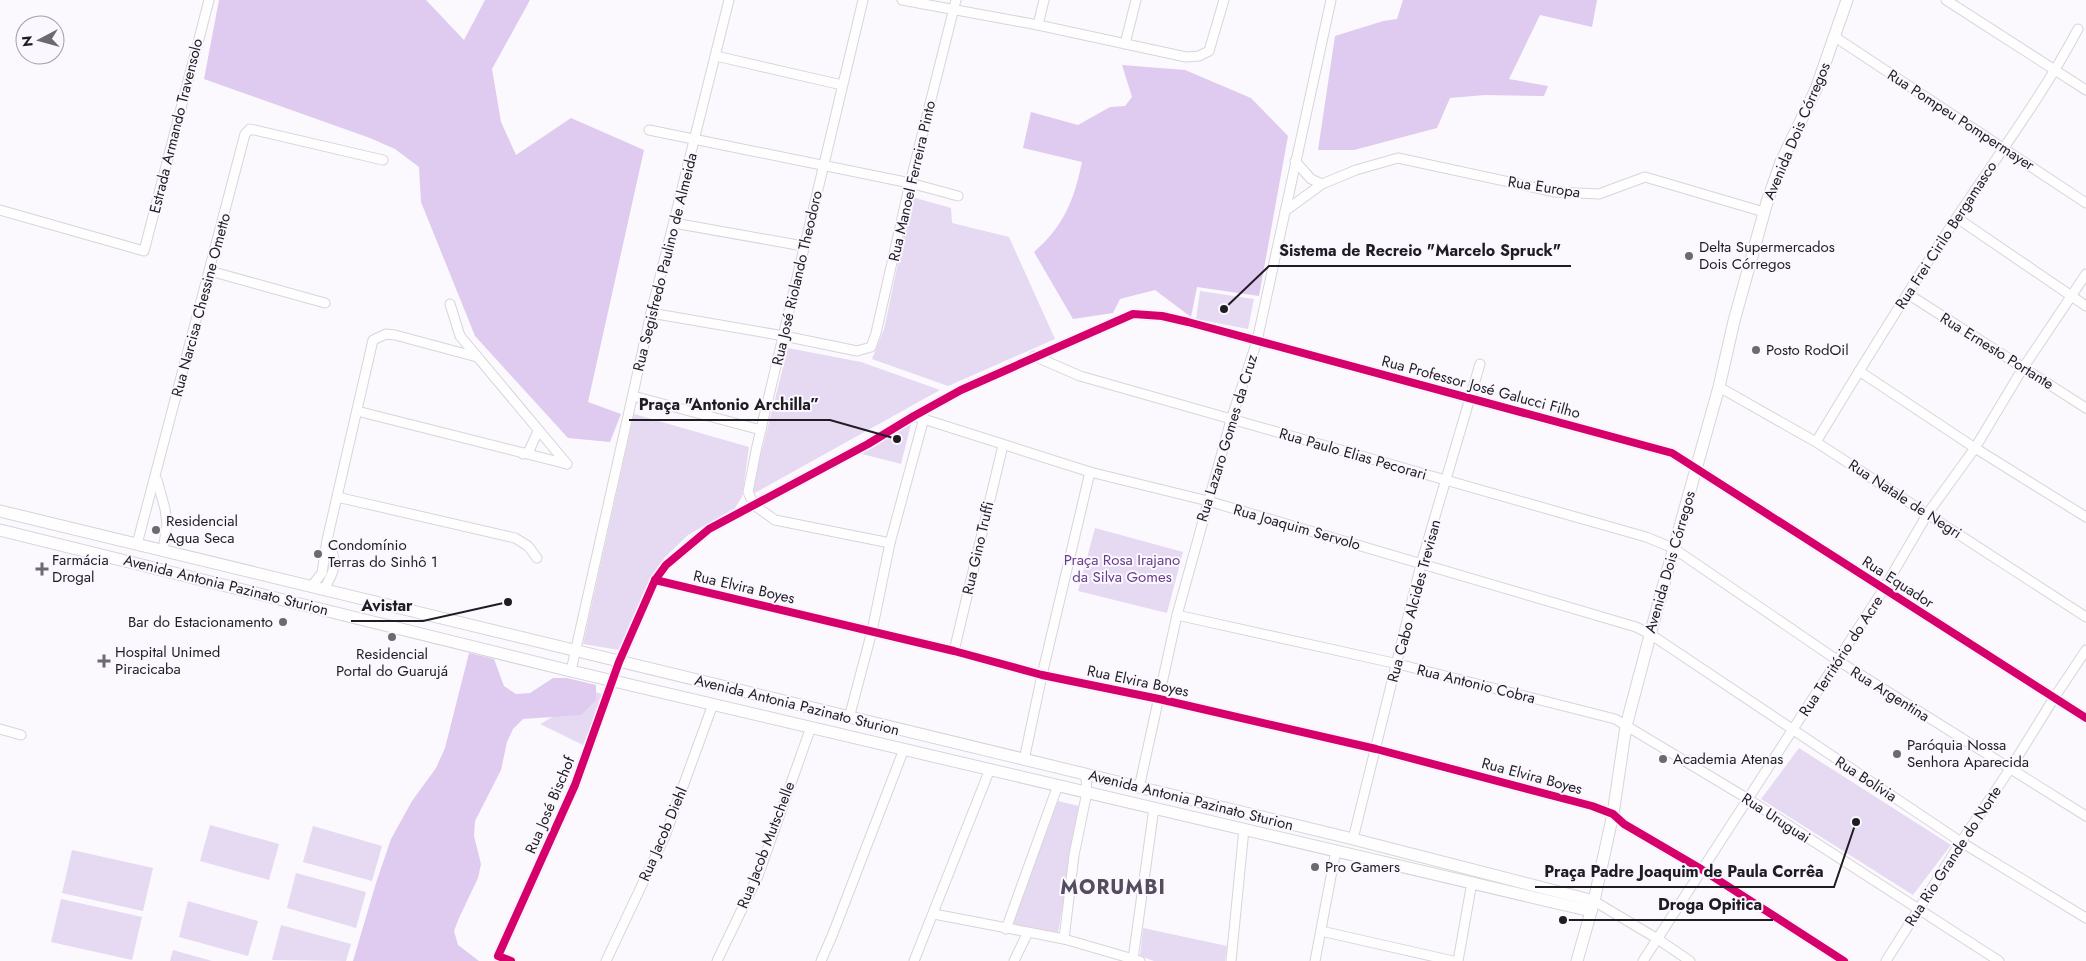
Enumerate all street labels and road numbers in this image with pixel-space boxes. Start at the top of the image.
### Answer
street label: Estrada Armando Travensolo [144,36,208,216]
street label: Avenida Dois Córregos [1758,59,1836,203]
street label: Rua Pompeu Pompermayer [1883,64,2040,176]
street label: Rua Manoel Ferreira Pinto [883,99,941,263]
street label: Rua Segisfredo Paulino de Almeida [627,150,703,374]
street label: Rua Frei Cirilo Bergamasco [1890,157,2002,313]
street label: Rua Europa [1506,170,1582,204]
street label: Rua José Riolando Theodoro [766,188,828,368]
street label: Rua Narcisa Chessine Ometto [166,211,236,399]
street label: Rua Ernesto Portante [1936,307,2058,395]
street label: Rua Professor José Galucci Filho [1379,350,1583,424]
street label: Rua Lazaro Gomes da Cruz [1191,352,1263,524]
street label: Rua Paulo Elias Pecorari [1277,422,1429,486]
street label: Rua Natale de Negri [1844,454,1966,544]
street label: Avenida Dois Córregos [1639,488,1701,636]
street label: Rua Joaquim Servolo [1231,498,1363,556]
street label: Rua Gino Truffi [957,499,999,597]
street label: Rua Cabo Alcides Trevisan [1382,517,1446,685]
street label: Avenida Antonia Pazinato Sturion [121,549,331,621]
street label: Rua Equador [1858,551,1939,614]
street label: Rua Elvira Boyes [691,565,797,609]
street label: Rua Território do Acre [1794,591,1888,721]
street label: Rua Elvira Boyes [1085,659,1191,703]
street label: Rua Antonio Cobra [1414,659,1538,709]
street label: Rua Argentina [1846,661,1934,727]
street label: Avenida Antonia Pazinato Sturion [692,669,902,741]
street label: Rua Bolívia [1831,751,1901,807]
street label: Rua José Bischof [520,752,581,857]
street label: Rua Elvira Boyes [1479,752,1585,800]
street label: Avenida Antonia Pazinato Sturion [1086,764,1296,836]
street label: Rua Jacob Mutschelle [732,778,800,912]
street label: Rua Rio Grande do Norte [1899,781,2007,930]
street label: Rua Jacob Diehl [633,784,693,884]
street label: Rua Uruguai [1737,788,1815,848]

